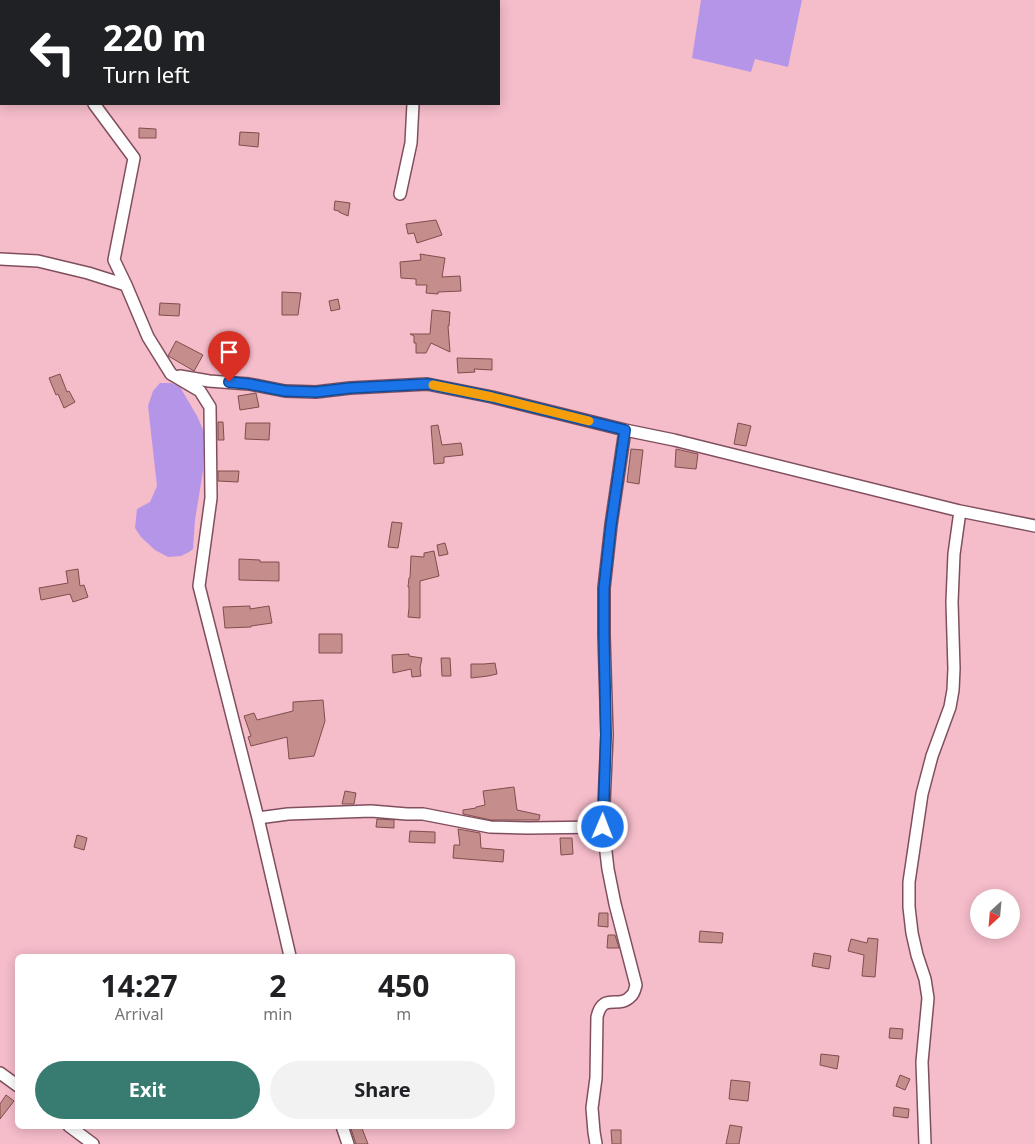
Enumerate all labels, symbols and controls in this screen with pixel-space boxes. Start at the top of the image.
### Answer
text: 220 m [103,14,206,61]
icon: left [20,20,85,85]
text: Turn left [103,59,190,89]
pin [208,331,250,382]
icon: arrive [215,338,243,366]
position arrow [576,800,628,852]
north arrow [970,889,1020,939]
map controls [970,889,1020,939]
text: 14:27 [101,965,178,1006]
text: 2 [269,965,286,1006]
text: 450 [378,965,429,1006]
text: Arrival [115,1003,164,1025]
text: min [263,1003,292,1025]
text: m [396,1003,411,1025]
button: Exit [35,1061,260,1119]
button: Share [270,1061,495,1119]

